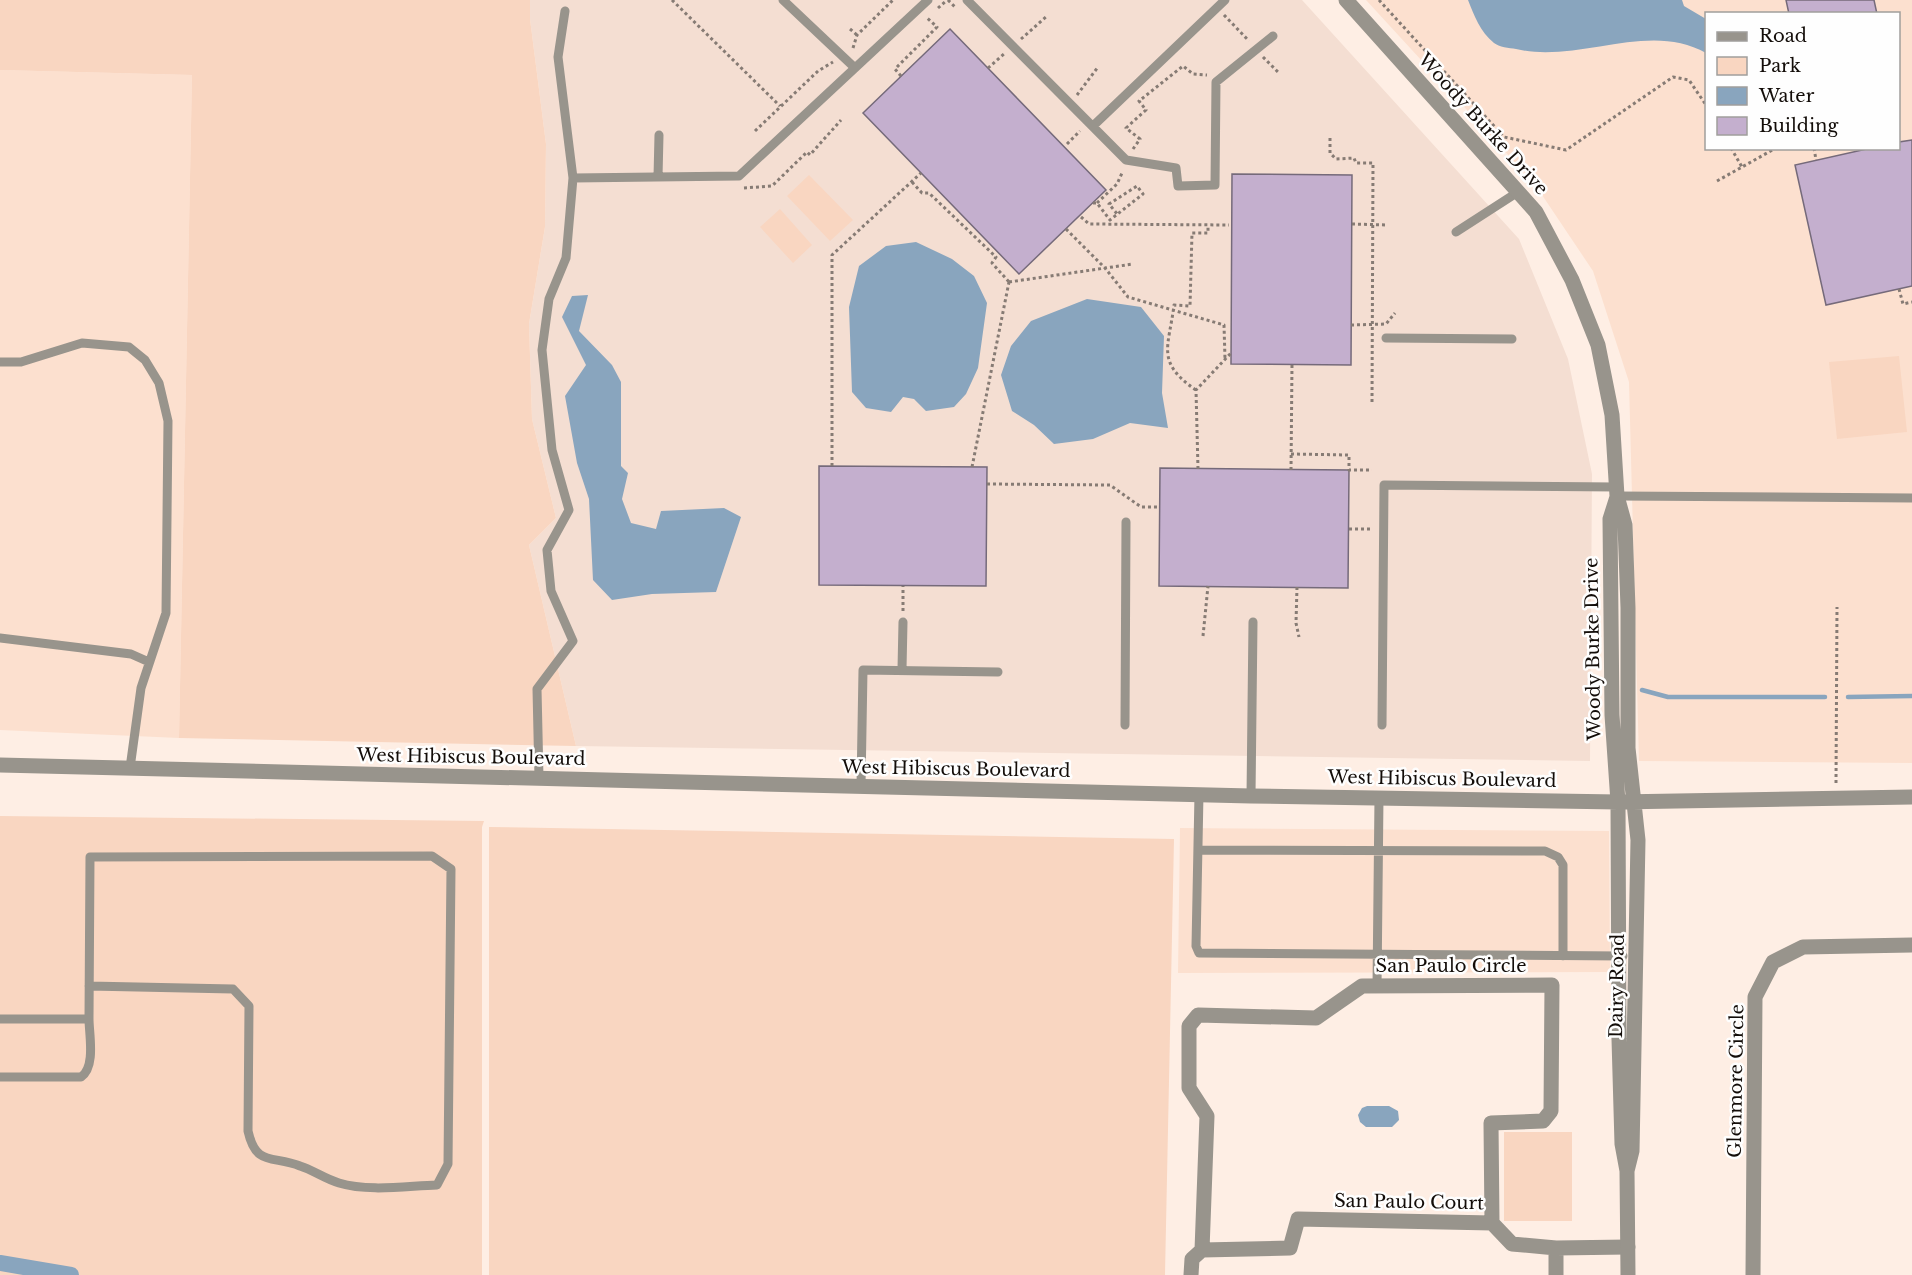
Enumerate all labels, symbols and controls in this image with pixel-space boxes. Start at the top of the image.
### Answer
legend [1705,12,1900,150]
text: Road [1759,25,1807,47]
street label: Woody Burke Drive [1413,48,1552,199]
text: Park [1759,55,1801,77]
text: Water [1758,85,1815,107]
text: Building [1759,115,1838,137]
street label: Woody Burke Drive [1580,557,1606,742]
street label: West Hibiscus Boulevard [355,744,586,770]
street label: West Hibiscus Boulevard [840,756,1071,782]
street label: West Hibiscus Boulevard [1326,766,1557,792]
street label: Dairy Road [1605,934,1629,1038]
street label: San Paulo Circle [1376,955,1526,977]
street label: Glenmore Circle [1724,1004,1748,1158]
street label: San Paulo Court [1334,1190,1484,1214]

